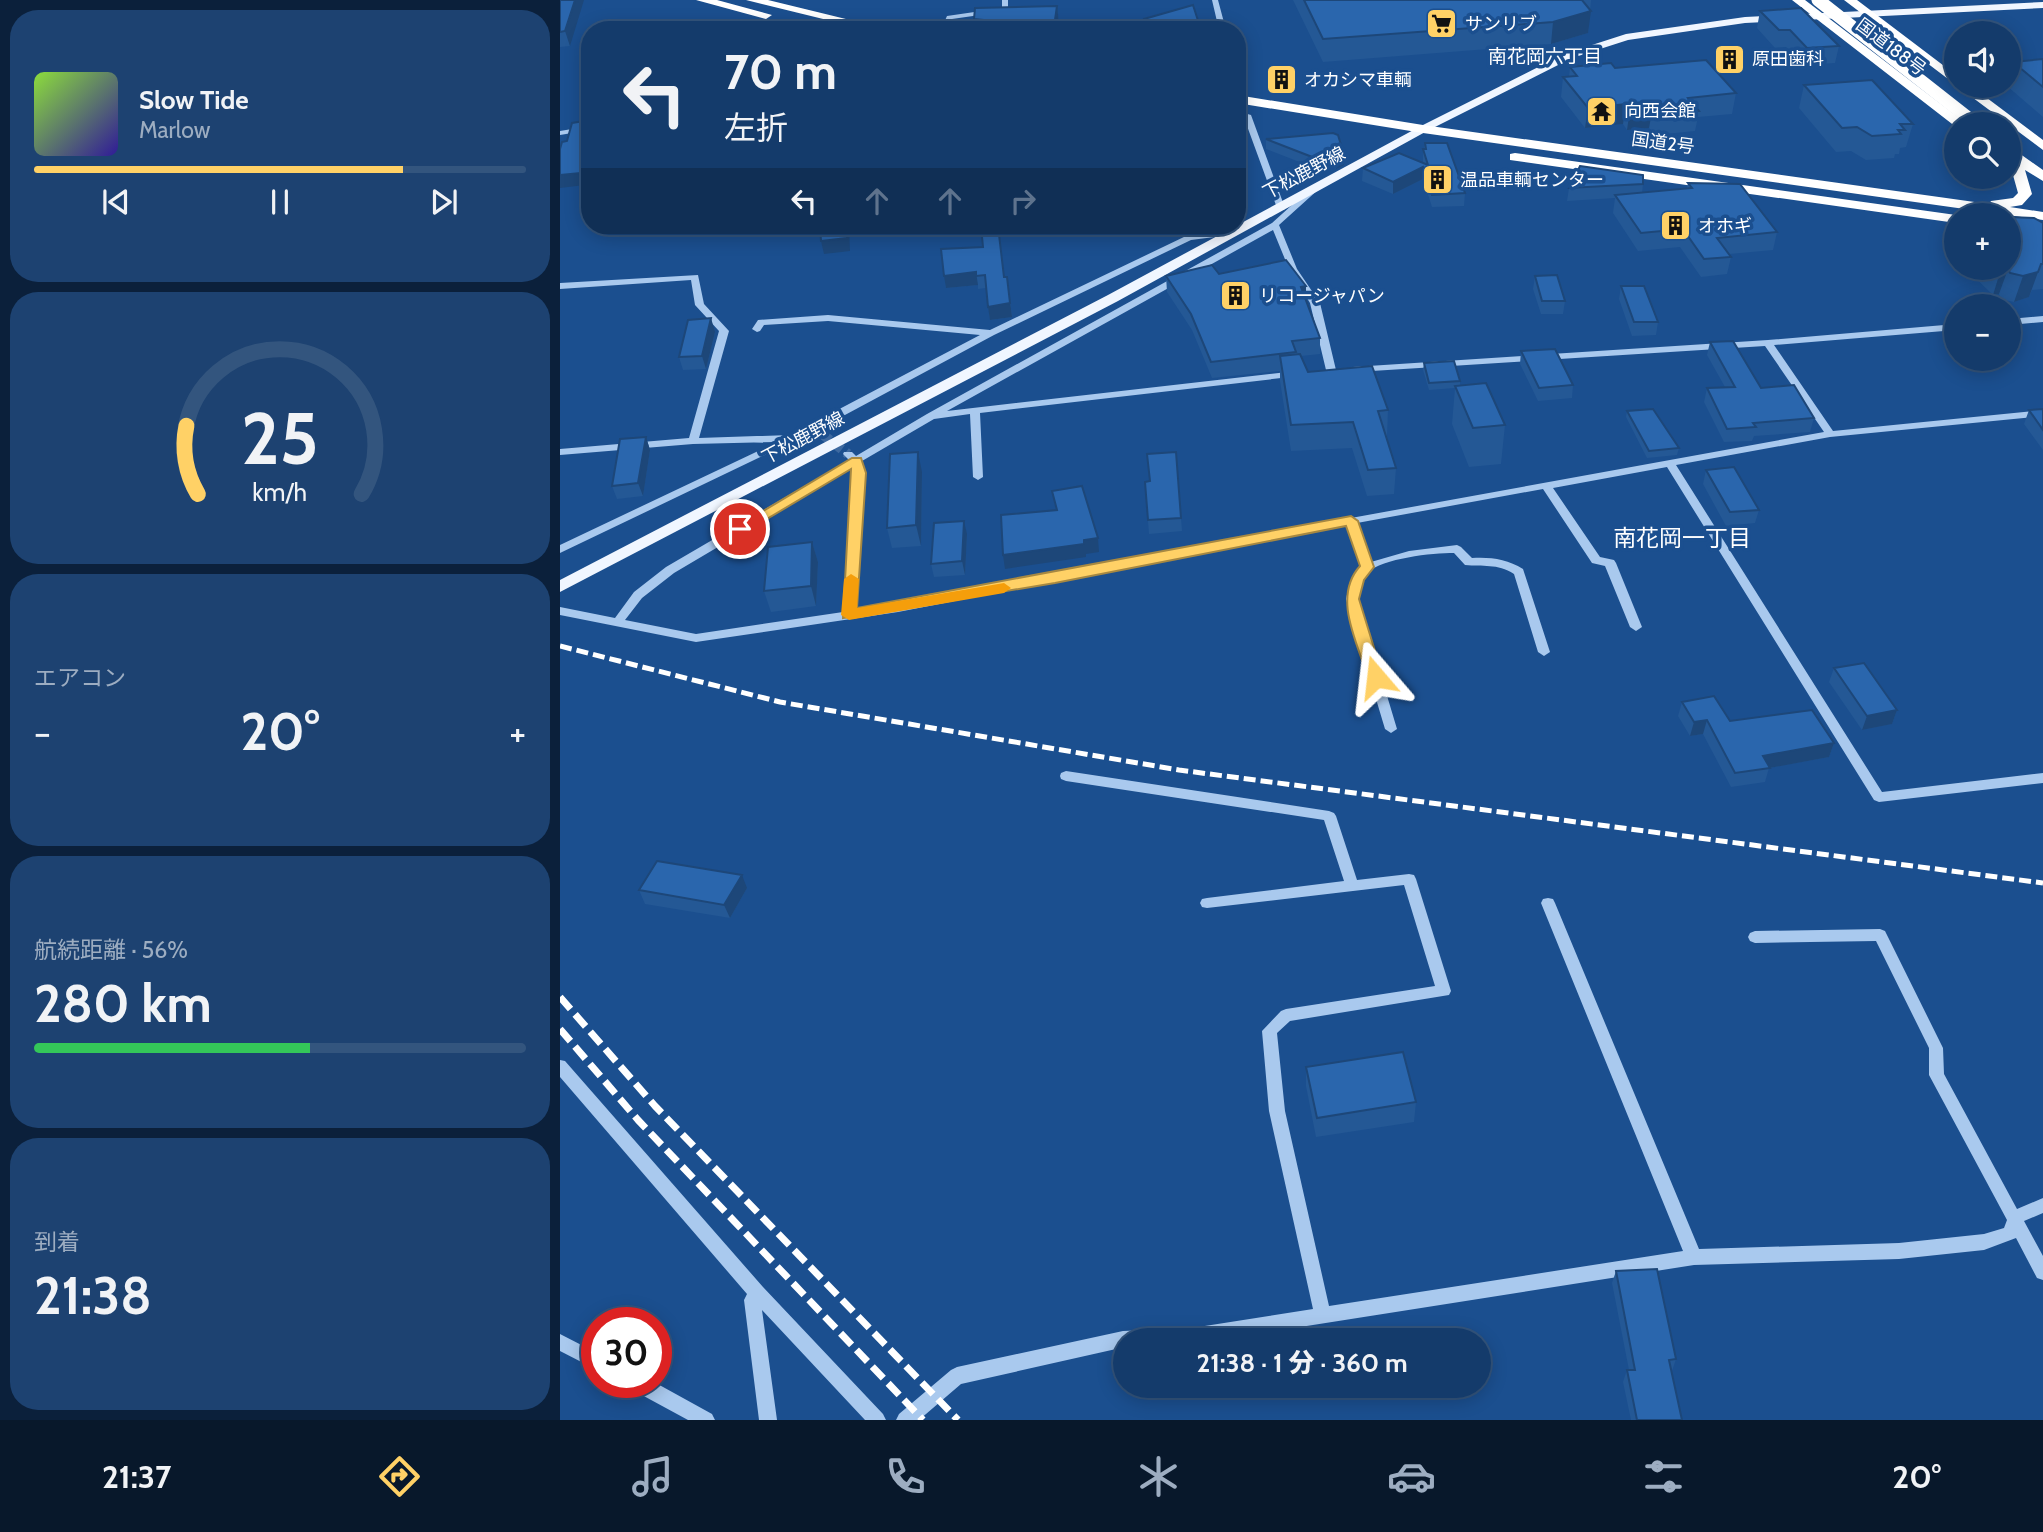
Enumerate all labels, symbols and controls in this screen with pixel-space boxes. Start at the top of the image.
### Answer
supermarket icon: サンリブ [1425,7,1459,41]
place label: サンリブ [1465,13,1537,35]
street label: 国道188号 [1852,14,1930,80]
map controls [1944,21,2021,371]
button: sound [1944,21,2021,98]
text: 70 m [724,42,837,101]
building icon: 原田歯科 [1712,42,1746,76]
district label: 南花岡六丁目 [1488,45,1602,68]
place label: 原田歯科 [1752,48,1824,70]
icon: left [609,49,700,140]
building icon: オカシマ車輌 [1264,63,1298,97]
place label: オカシマ車輌 [1304,69,1412,91]
text: Slow Tide [139,84,249,116]
temple icon: 向西会館 [1584,94,1618,128]
place label: 向西会館 [1624,100,1696,122]
text: 左折 [724,108,788,147]
button: search [1944,112,2021,189]
text: Marlow [139,116,210,144]
street label: 国道2号 [1630,128,1696,158]
street label: 下松鹿野線 [1259,142,1349,204]
building icon: 温品車輌センター [1420,163,1454,197]
place label: 温品車輌センター [1460,169,1604,191]
icon: left [785,182,823,220]
icon: ahead [858,182,896,220]
icon: ahead [931,182,969,220]
icon: right [1004,182,1042,220]
icon: previous [97,183,135,221]
icon: pause [261,183,299,221]
icon: next [425,183,463,221]
button: + [1944,203,2021,280]
building icon: オホギ [1658,209,1692,243]
place label: オホギ [1698,215,1752,237]
building icon: リコージャパン [1219,279,1253,313]
place label: リコージャパン [1259,285,1385,307]
button: − [1944,294,2021,371]
text: 25 [241,394,319,482]
street label: 下松鹿野線 [758,407,848,469]
text: km/h [253,477,307,507]
pin [710,499,770,559]
icon: arrive [721,510,759,548]
district label: 南花岡一丁目 [1613,524,1751,552]
position arrow [1339,640,1413,714]
text: エアコン [34,664,126,692]
text: 20° [240,700,320,763]
text: − [34,709,51,756]
text: + [509,709,526,756]
text: 航続距離 · 56% [34,936,188,964]
text: 280 km [34,972,212,1035]
text: 到着 [34,1228,80,1256]
text: 21:38 [34,1264,152,1327]
speed limit sign: 30 [581,1307,672,1398]
text: 21:38 · 1 分 · 360 m [1196,1347,1408,1379]
icon: directions [375,1452,424,1501]
icon: music [628,1452,677,1501]
icon: phone [881,1452,930,1501]
icon: climate [1134,1452,1183,1501]
icon: car [1387,1452,1436,1501]
icon: filters [1639,1452,1688,1501]
text: 21:37 [102,1457,171,1496]
text: 20° [1892,1457,1941,1496]

